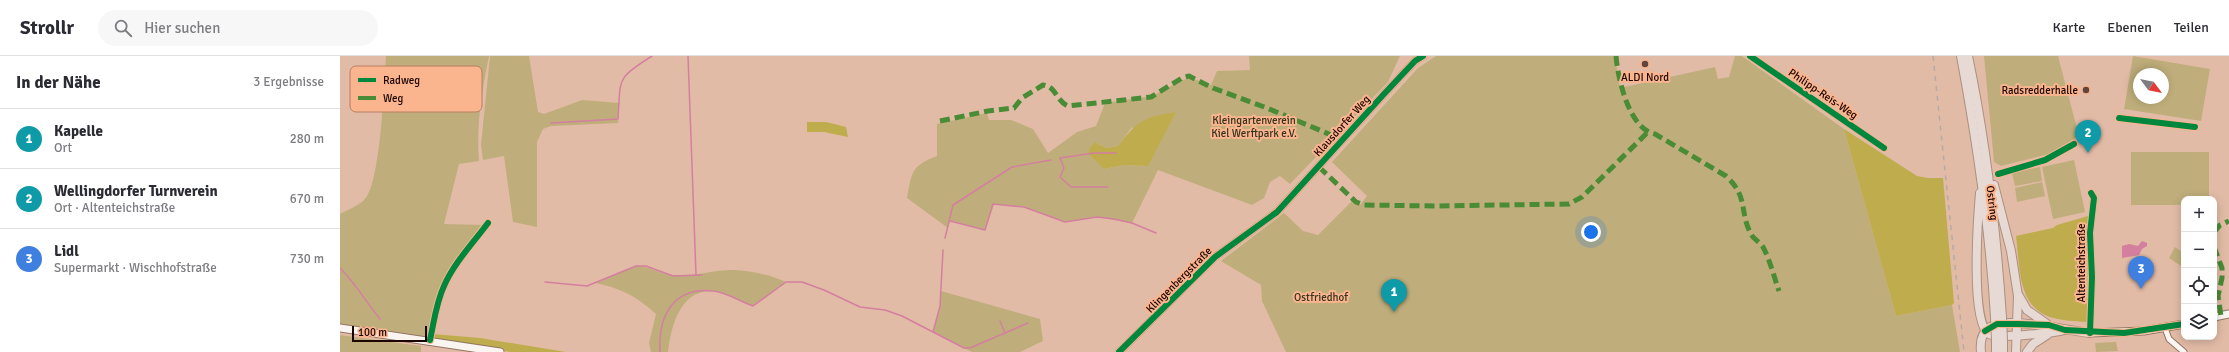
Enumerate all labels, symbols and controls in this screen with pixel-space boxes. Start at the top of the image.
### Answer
search box [98,10,378,46]
text: Strollr [20,16,74,40]
icon: search [112,17,134,39]
text: Hier suchen [144,19,220,37]
text: Karte [2053,19,2085,36]
text: Ebenen [2107,19,2152,36]
text: Teilen [2174,19,2209,36]
marker: ALDI Nord [1640,59,1650,69]
legend [350,66,482,112]
street label: Philipp-Reis-Weg [1786,66,1860,122]
north arrow [2133,68,2169,104]
place label: ALDI Nord [1621,71,1669,84]
text: In der Nähe [16,72,101,93]
text: 3 Ergebnisse [253,74,324,90]
text: Radweg [383,74,420,87]
place label: Radsredderhalle [2001,84,2078,97]
marker: Radsredderhalle [2081,85,2091,95]
text: Weg [383,92,403,105]
street label: Klausdorfer Weg [1311,93,1373,159]
park label: Kleingartenverein Kiel Werftpark e.V. [1211,114,1297,140]
pin: 2 [2075,120,2101,153]
text: Kapelle [54,122,103,140]
text: 1 [25,131,33,147]
text: 280 m [290,131,324,147]
text: Ort [54,140,72,156]
text: Wellingdorfer Turnverein [54,182,218,200]
street label: Ostring [1983,185,2001,221]
text: 2 [25,191,33,207]
text: 670 m [290,191,324,207]
map controls [2181,196,2217,340]
button: + [2181,196,2217,232]
text: Ort · Altenteichstraße [54,200,175,216]
your location [1581,222,1601,242]
street label: Altenteichstraße [2075,224,2088,302]
button: − [2181,232,2217,268]
text: Lidl [54,242,79,260]
street label: Klingenbergstraße [1143,244,1215,316]
text: 3 [25,251,33,267]
text: 730 m [290,251,324,267]
pin: 3 [2128,256,2154,289]
text: Supermarkt · Wischhofstraße [54,260,217,276]
button: locate [2181,268,2217,304]
pin: 1 [1381,279,1407,312]
park label: Ostfriedhof [1294,291,1349,304]
button: layers [2181,304,2217,340]
scale bar [352,324,427,343]
text: 100 m [358,326,387,339]

